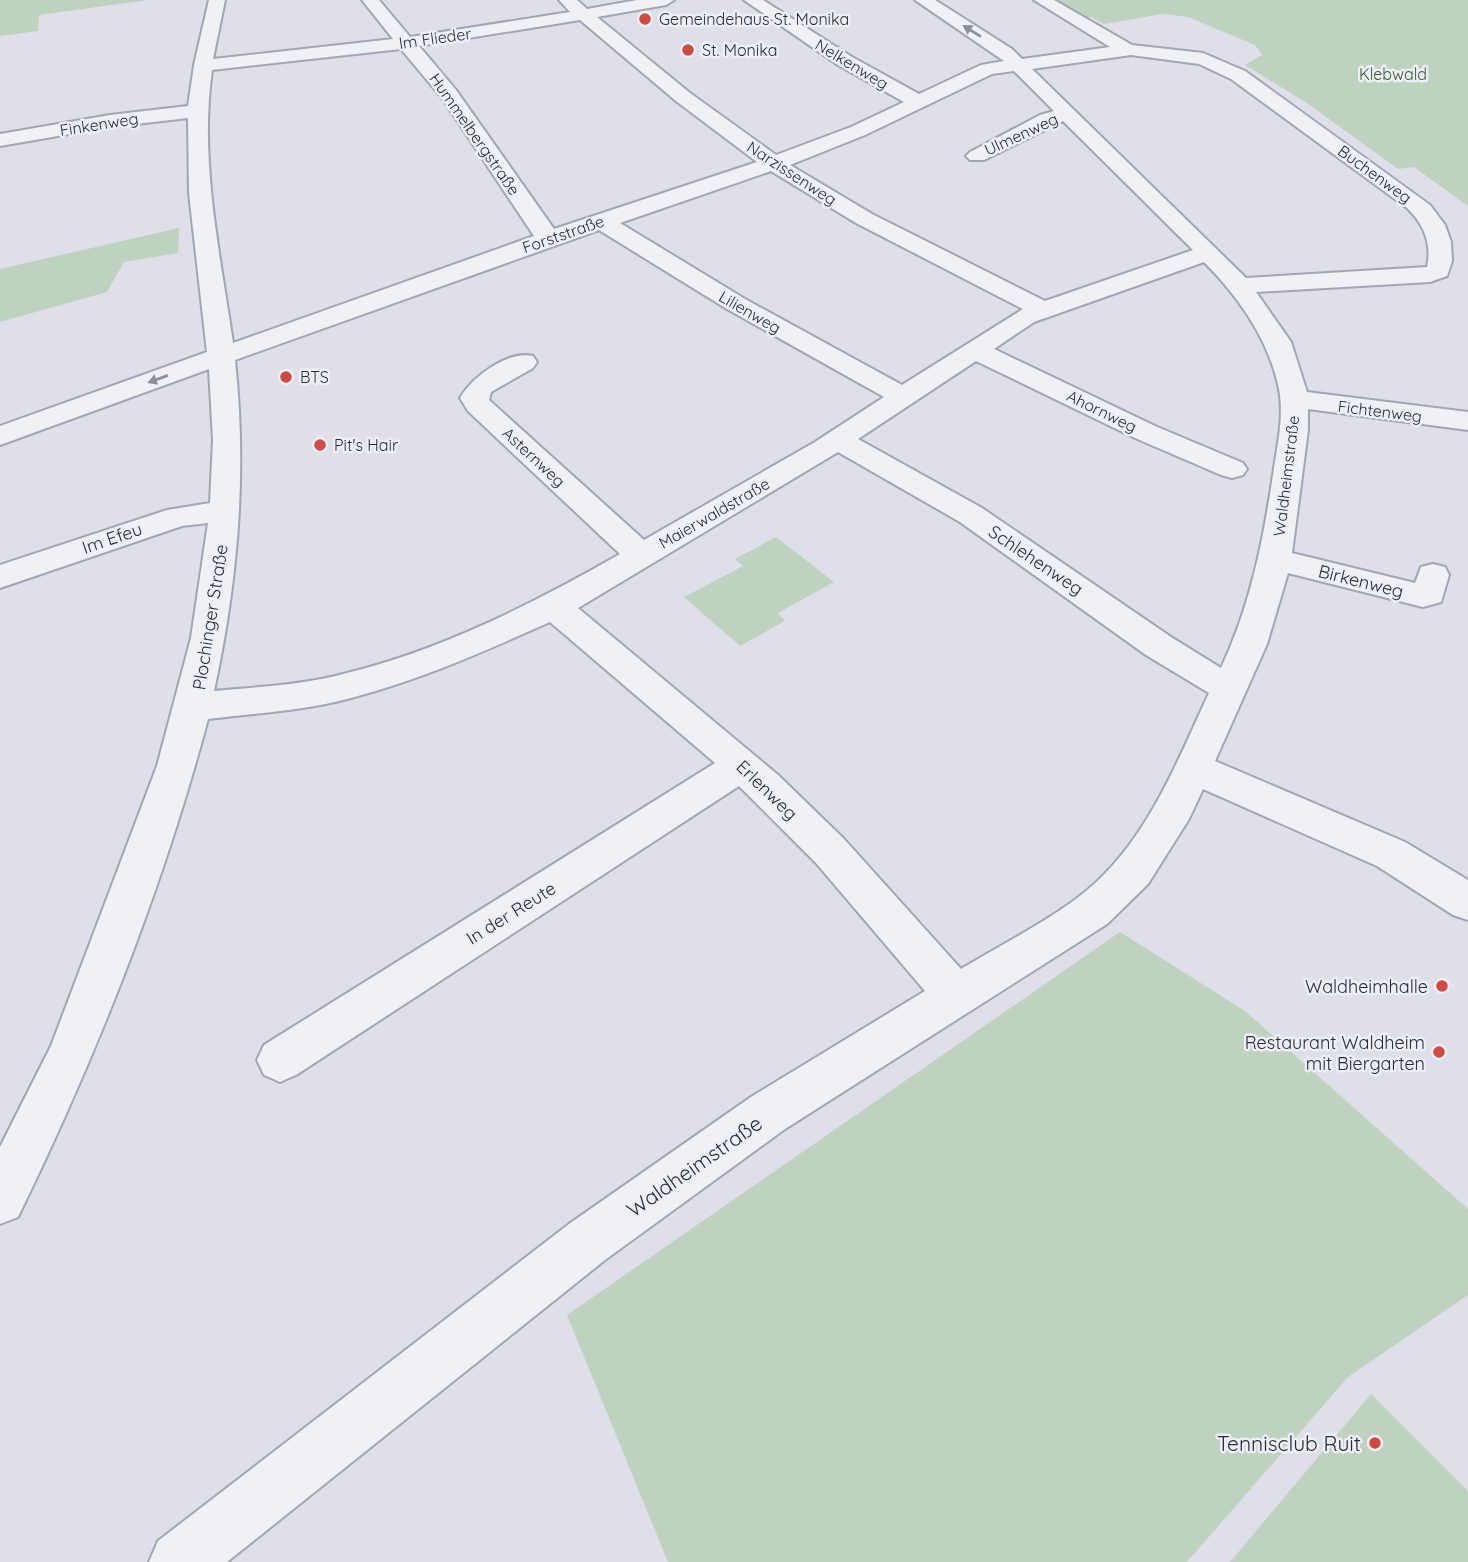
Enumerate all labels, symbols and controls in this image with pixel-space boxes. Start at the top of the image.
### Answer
place label: Gemeindehaus St. Monika [659,9,849,29]
marker: Gemeindehaus St. Monika [637,11,653,27]
street label: Im Flieder [397,23,473,53]
one-way arrow [962,24,981,37]
street label: Nelkenweg [812,34,892,94]
place label: St. Monika [702,40,777,60]
marker: St. Monika [680,42,696,58]
park label: Klebwald [1359,64,1427,84]
street label: Hummelbergstraße [425,69,525,199]
street label: Finkenweg [58,108,140,140]
street label: Ulmenweg [981,108,1061,160]
street label: Narzissenweg [743,137,841,209]
street label: Buchenweg [1334,141,1416,207]
street label: Forststraße [519,211,607,257]
street label: Lilienweg [715,286,785,338]
place label: BTS [300,367,329,387]
marker: BTS [278,369,294,385]
one-way arrow [147,374,168,385]
street label: Ahornweg [1064,385,1140,437]
street label: Fichtenweg [1337,396,1423,426]
street label: Waldheimstraße [1269,414,1303,538]
street label: Asternweg [498,423,570,491]
place label: Pit's Hair [334,435,398,455]
marker: Pit's Hair [312,437,328,453]
street label: Maierwaldstraße [655,473,773,553]
street label: Im Efeu [79,517,145,559]
street label: Schlehenweg [984,520,1088,600]
street label: Plochinger Straße [187,543,233,691]
street label: Birkenweg [1316,559,1406,603]
street label: Erlenweg [731,755,803,825]
street label: In der Reute [462,876,560,950]
place label: Waldheimhalle [1305,975,1428,998]
marker: Waldheimhalle [1434,978,1450,994]
place label: Restaurant Waldheim mit Biergarten [1245,1031,1425,1075]
marker: Restaurant Waldheim mit Biergarten [1431,1044,1447,1060]
street label: Waldheimstraße [621,1110,767,1222]
place label: Tennisclub Ruit [1217,1430,1361,1456]
marker: Tennisclub Ruit [1367,1435,1383,1451]

